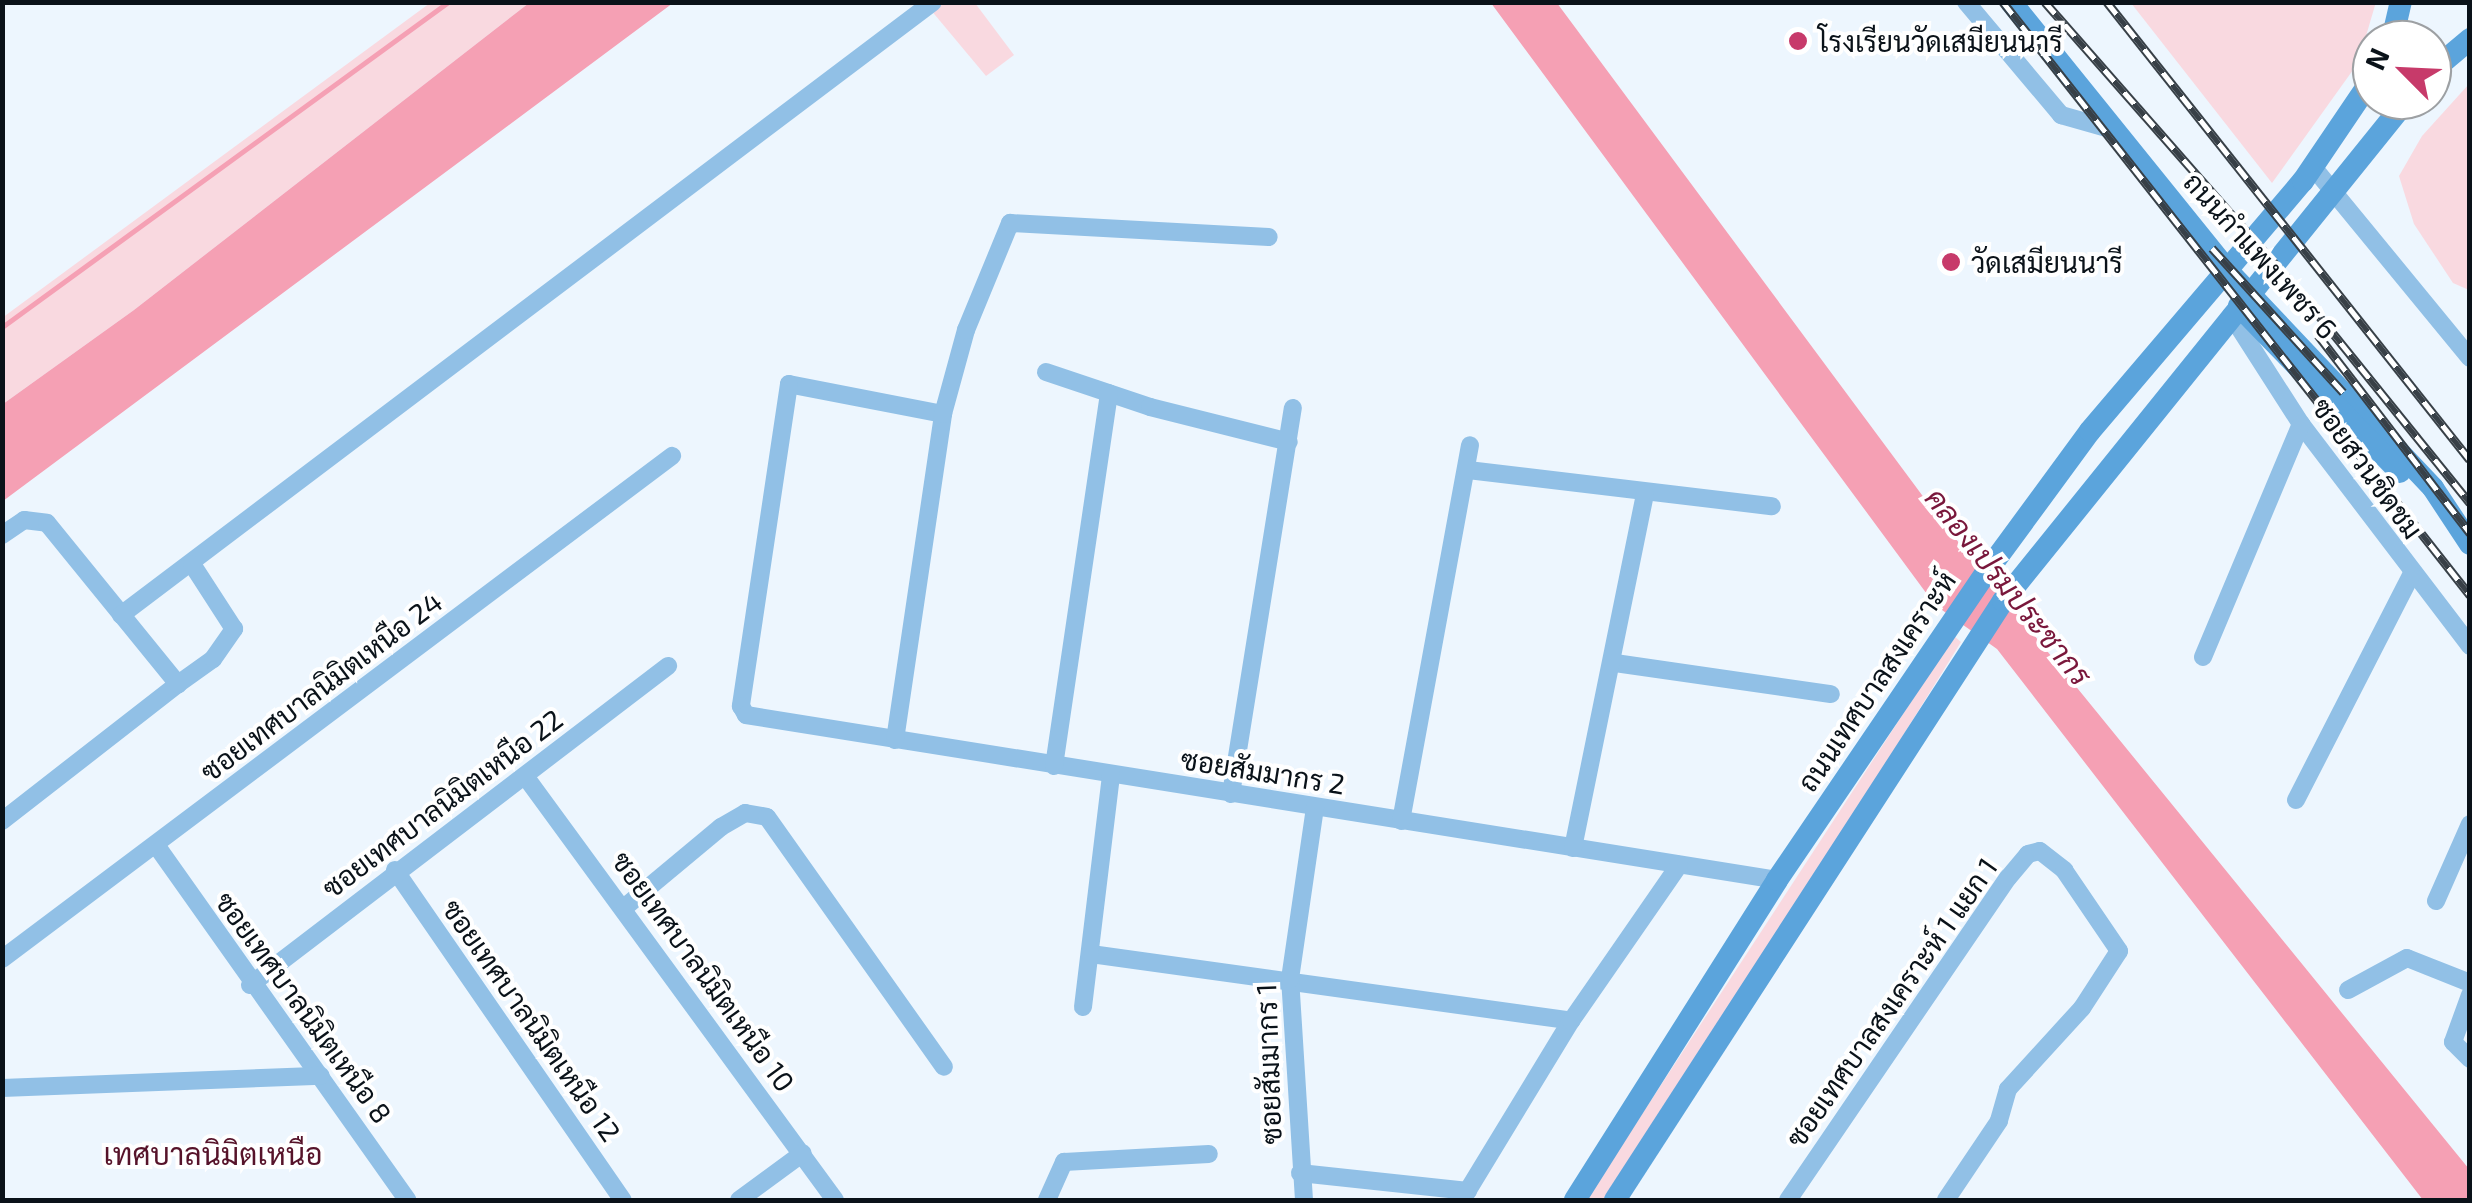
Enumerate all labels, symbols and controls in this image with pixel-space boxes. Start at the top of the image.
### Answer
north arrow [2352,20,2452,120]
place label: โรงเรียนวัดเสมียนนารี [1818,24,2063,58]
marker: โรงเรียนวัดเสมียนนารี [1787,30,1809,52]
text: N [2357,42,2396,75]
street label: ถนนกำแพงเพชร 6 [2177,165,2345,345]
place label: วัดเสมียนนารี [1971,245,2123,279]
marker: วัดเสมียนนารี [1940,251,1962,273]
street label: ซอยสวนชิดชม [2306,391,2430,545]
water label: คลองเปรมประชากร [1918,480,2100,692]
street label: ถนนเทศบาลสงเคราะห์ [1790,565,1962,797]
street label: ซอยเทศบาลนิมิตเหนือ 24 [194,584,448,788]
street label: ซอยเทศบาลนิมิตเหนือ 22 [315,702,569,904]
street label: ซอยสัมมากร 2 [1179,741,1347,801]
street label: ซอยเทศบาลนิมิตเหนือ 10 [606,844,802,1098]
street label: ซอยเทศบาลสงเคราะห์ 1 แยก 1 [1778,851,2004,1153]
street label: ซอยเทศบาลนิมิตเหนือ 8 [209,885,399,1129]
street label: ซอยเทศบาลนิมิตเหนือ 12 [436,893,628,1147]
street label: ซอยสัมมากร 1 [1248,983,1288,1145]
district label: เทศบาลนิมิตเหนือ [103,1135,323,1171]

